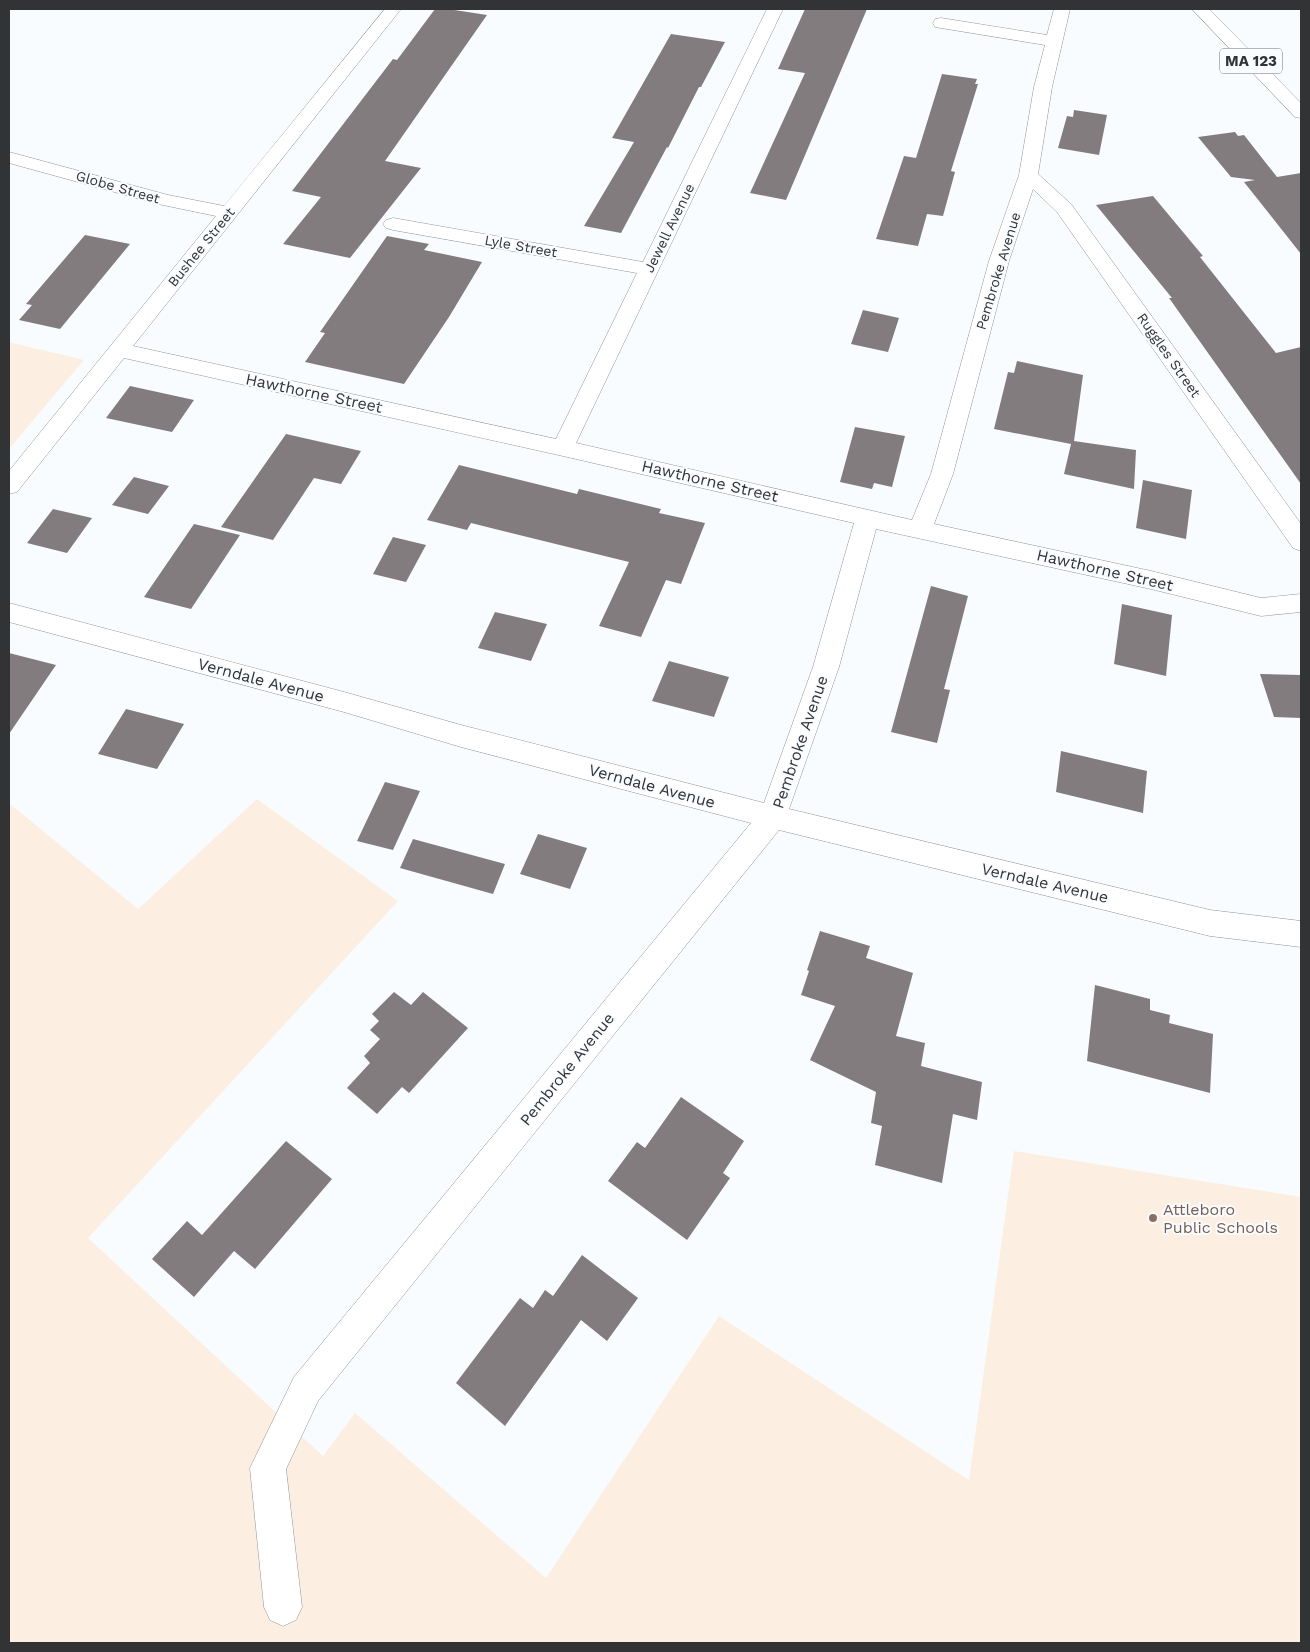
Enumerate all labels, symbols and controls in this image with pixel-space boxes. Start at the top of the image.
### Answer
road number: MA 123 [1220,48,1282,74]
street label: Globe Street [74,167,162,207]
street label: Jewell Avenue [641,181,697,275]
street label: Bushee Street [164,204,238,290]
street label: Pembroke Avenue [973,210,1023,332]
street label: Lyle Street [483,232,559,260]
street label: Ruggles Street [1134,310,1204,400]
street label: Hawthorne Street [244,369,384,417]
street label: Hawthorne Street [640,456,780,506]
street label: Hawthorne Street [1035,545,1175,595]
street label: Verndale Avenue [196,654,326,706]
street label: Pembroke Avenue [768,673,832,811]
street label: Verndale Avenue [587,760,717,812]
street label: Verndale Avenue [980,859,1110,907]
street label: Pembroke Avenue [516,1009,618,1129]
place label: Attleboro Public Schools [1163,1200,1278,1237]
marker: Attleboro Public Schools [1147,1212,1159,1224]

